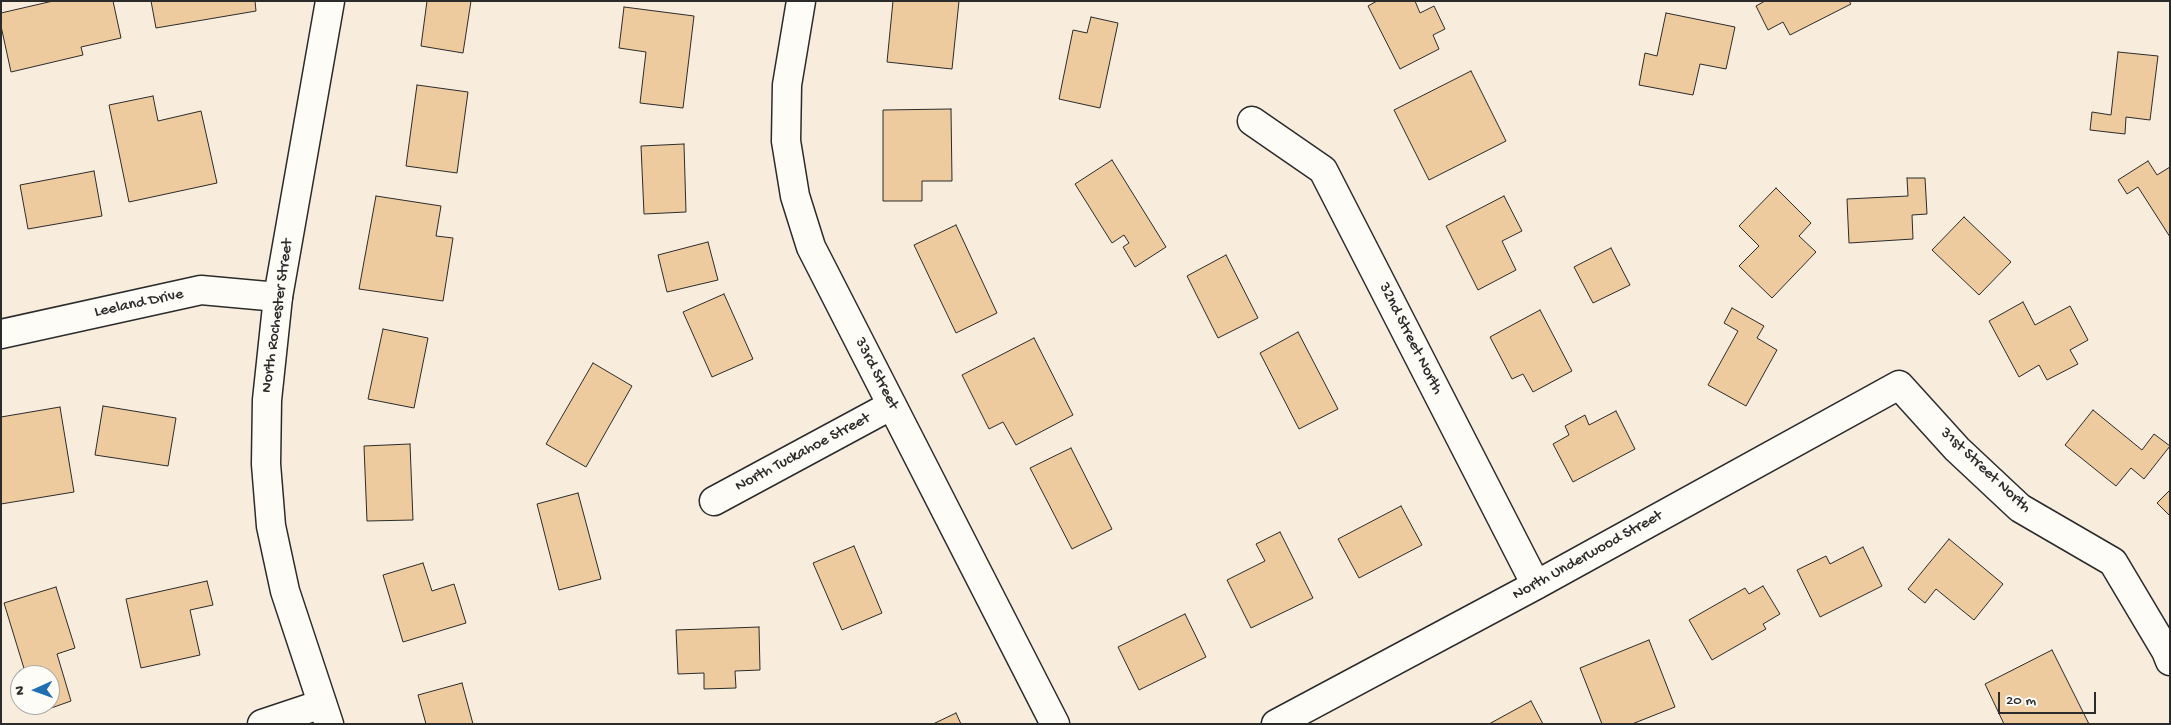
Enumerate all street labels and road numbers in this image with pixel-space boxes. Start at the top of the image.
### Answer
street label: North Rochester Street [258,238,298,394]
street label: 32nd Street North [1374,280,1446,398]
street label: Leeland Drive [93,285,185,323]
street label: 33rd Street [850,335,902,413]
street label: North Tuckahoe Street [732,409,874,497]
street label: 31st Street North [1936,424,2034,518]
street label: North Underwood Street [1510,507,1666,605]

